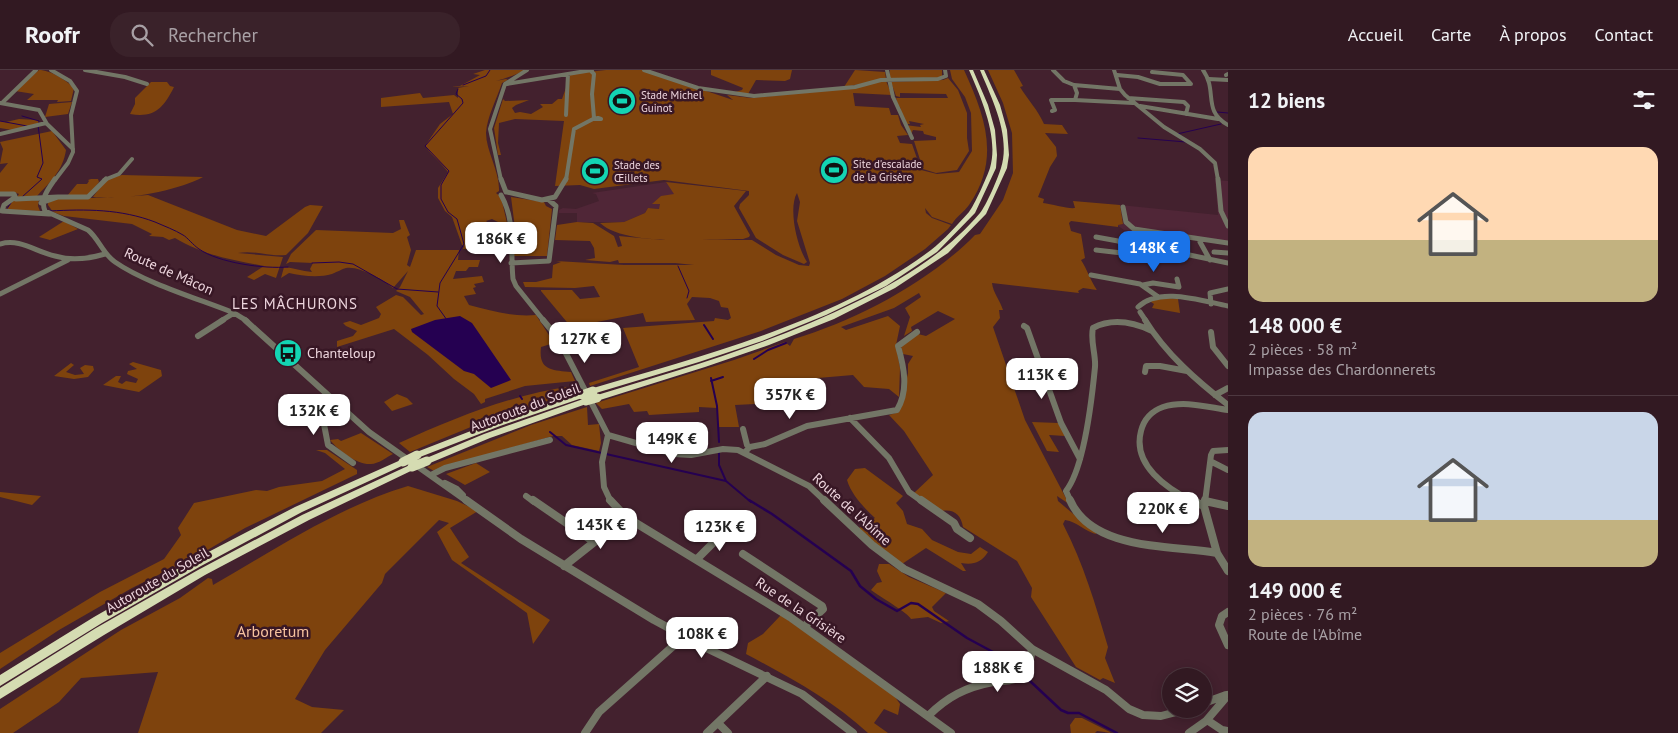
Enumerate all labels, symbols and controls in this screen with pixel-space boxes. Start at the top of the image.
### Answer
search box [110,12,460,57]
text: Roofr [25,19,80,50]
icon: search [128,21,156,49]
text: Rechercher [168,23,258,47]
text: Accueil [1348,23,1403,46]
text: Carte [1431,23,1472,46]
text: À propos [1500,23,1567,46]
text: Contact [1595,23,1653,46]
sports icon: Stade Michel Guinot [607,86,637,116]
icon: filters [1630,86,1658,114]
text: 12 biens [1248,87,1325,114]
place label: Stade Michel Guinot [641,88,703,115]
sports icon: Site d'escalade de la Grisère [819,155,849,185]
sports icon: Stade des Œillets [580,156,610,186]
place label: Site d'escalade de la Grisère [853,157,922,184]
place label: Stade des Œillets [614,158,660,185]
icon: home [1408,179,1498,269]
pin: 186K € [460,222,542,264]
text: 186K € [476,228,526,248]
pin: 148K € [1113,230,1195,273]
text: 148K € [1129,237,1179,257]
street label: Route de Mâcon [122,243,216,299]
district label: LES MÂCHURONS [232,294,358,313]
text: 148 000 € [1248,312,1342,339]
pin: 127K € [544,322,626,364]
text: 127K € [560,328,610,348]
bus stop icon: Chanteloup [273,338,303,368]
text: 2 pièces · 58 m² [1248,339,1357,359]
place label: Chanteloup [307,344,376,362]
pin: 113K € [1001,358,1083,400]
text: Impasse des Chardonnerets [1248,359,1436,379]
text: 113K € [1017,364,1067,384]
pin: 357K € [749,378,831,420]
street label: Autoroute du Soleil [467,379,583,435]
text: 357K € [765,384,815,404]
pin: 132K € [273,394,355,436]
text: 132K € [289,400,339,420]
pin: 149K € [631,422,713,464]
text: 149K € [647,428,697,448]
icon: home [1408,445,1498,535]
street label: Route de l'Abîme [809,469,895,549]
pin: 220K € [1122,492,1204,534]
text: 220K € [1138,498,1188,518]
pin: 143K € [560,508,642,550]
pin: 123K € [679,510,761,552]
text: 143K € [576,514,626,534]
text: 123K € [695,516,745,536]
street label: Autoroute du Soleil [102,543,212,617]
street label: Rue de la Grisière [752,573,850,647]
text: 149 000 € [1248,577,1342,604]
text: 2 pièces · 76 m² [1248,604,1357,624]
pin: 108K € [661,616,743,659]
park label: Arboretum [237,621,309,641]
text: 108K € [677,623,727,643]
text: Route de l'Abîme [1248,624,1362,644]
pin: 188K € [957,650,1039,693]
text: 188K € [973,657,1023,677]
map controls [1162,668,1212,718]
button: layers [1162,668,1212,718]

